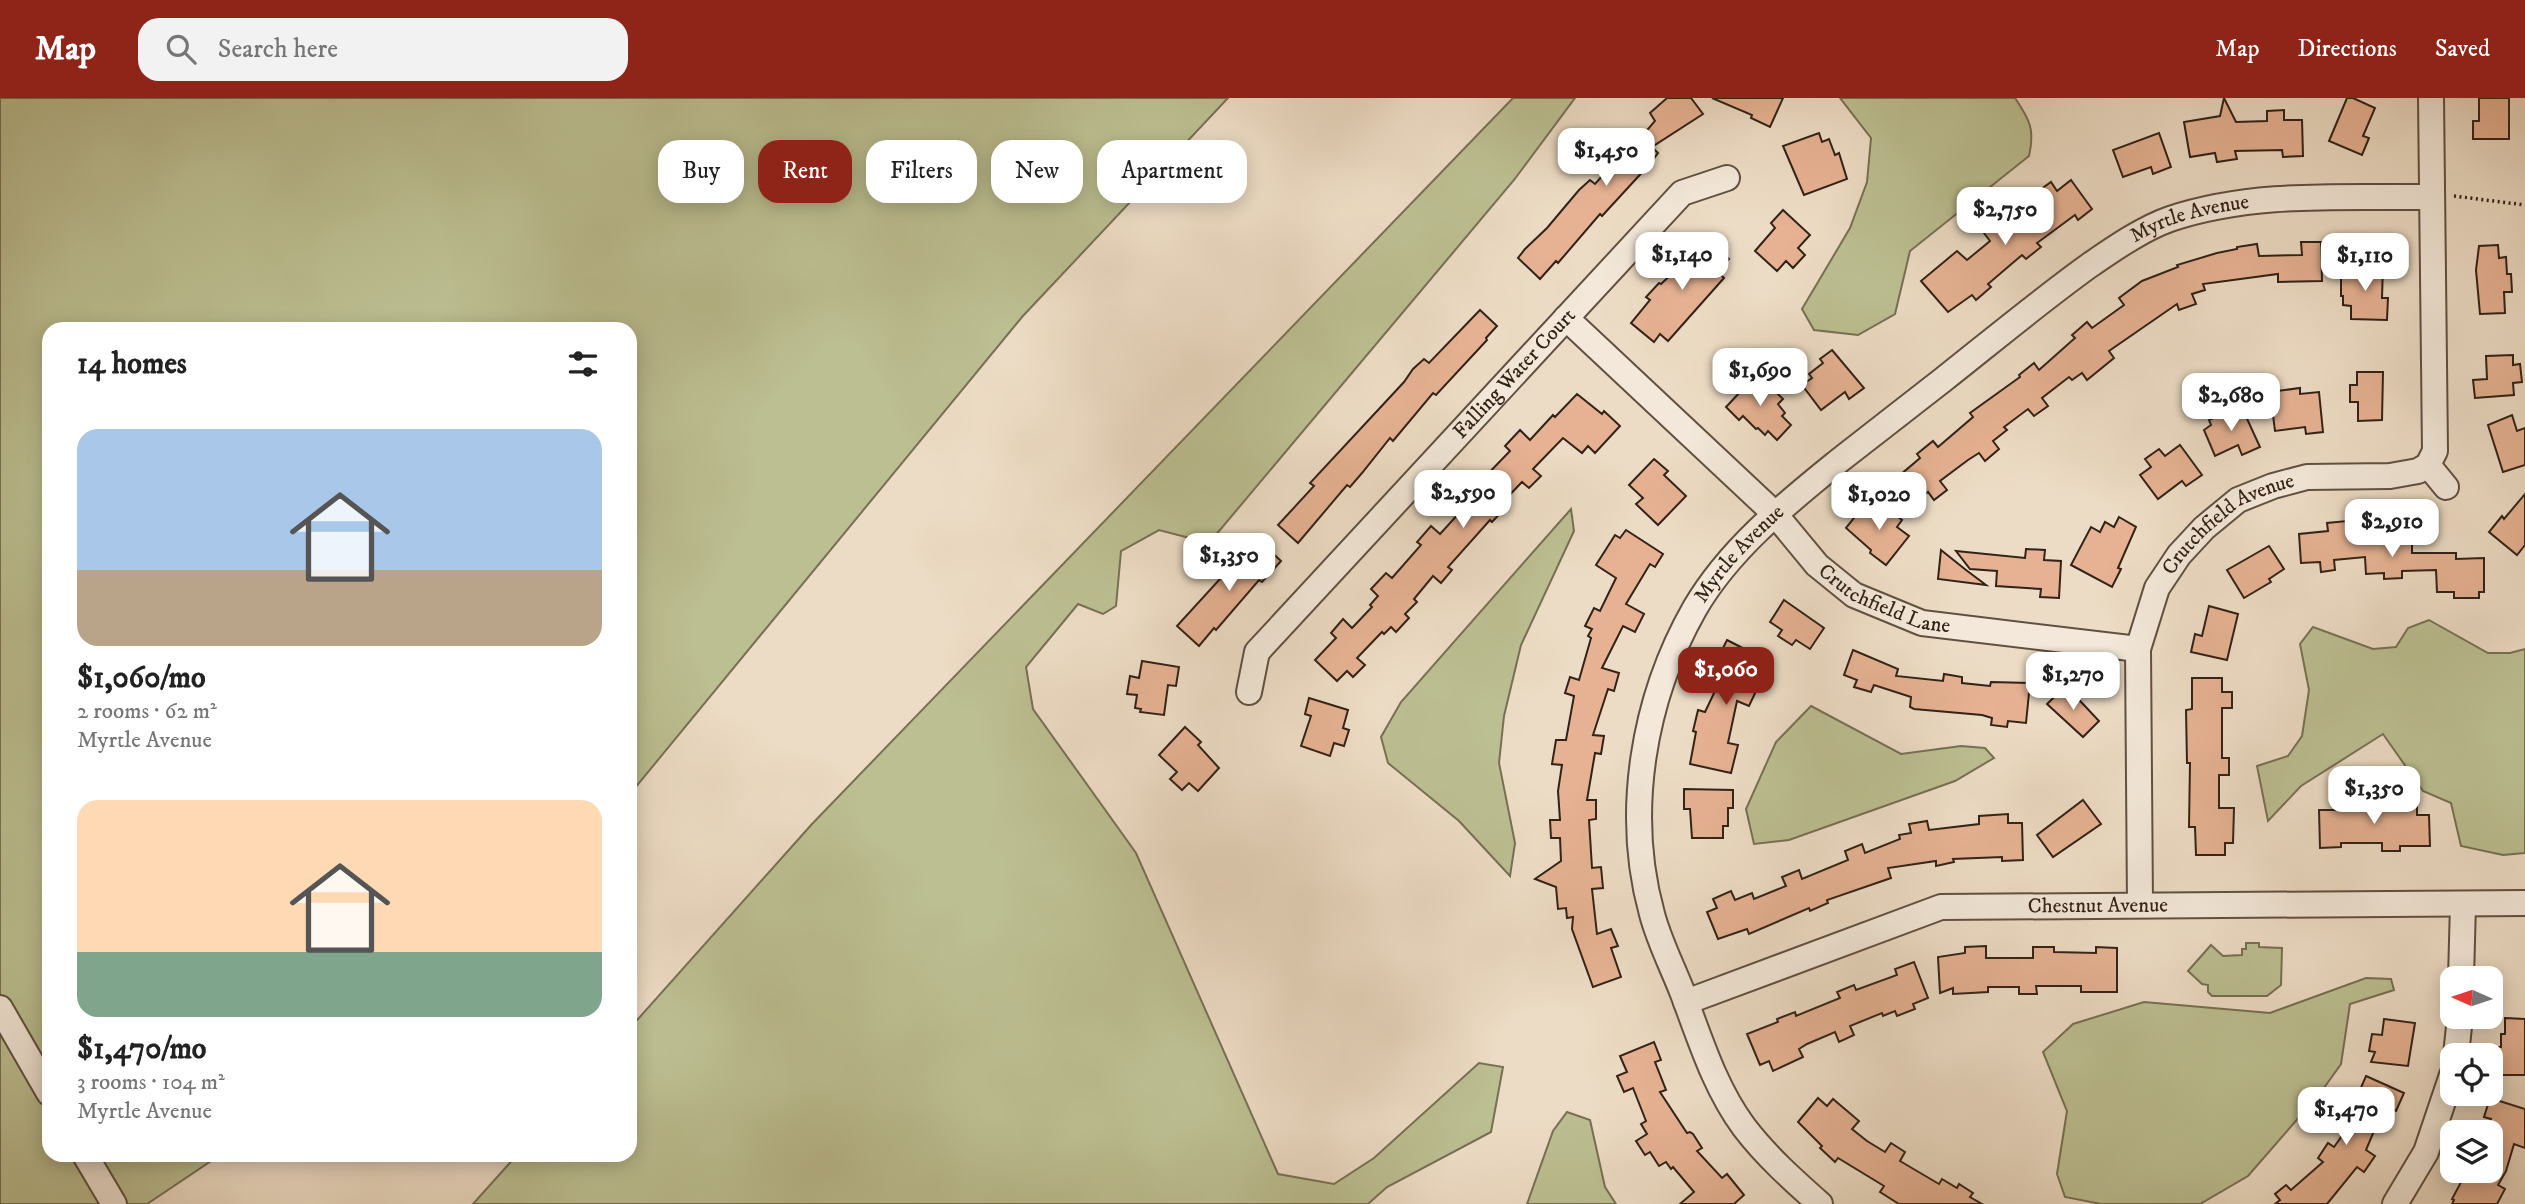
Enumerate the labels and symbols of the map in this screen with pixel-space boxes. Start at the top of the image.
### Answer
pin: $1,450 [1549,129,1663,188]
pin: $2,750 [1948,188,2062,247]
street label: Myrtle Avenue [2125,189,2251,249]
pin: $1,140 [1625,232,1739,292]
pin: $1,110 [2308,234,2422,293]
street label: Falling Water Court [1448,303,1582,444]
pin: $1,690 [1703,348,1817,408]
pin: $2,680 [2174,374,2288,433]
street label: Crutchfield Avenue [2156,468,2297,580]
pin: $2,590 [1406,470,1520,530]
pin: $1,020 [1822,472,1936,532]
street label: Myrtle Avenue [1688,499,1790,608]
pin: $2,910 [2335,500,2449,559]
pin: $1,350 [1172,533,1286,593]
street label: Crutchfield Lane [1813,558,1952,639]
pin: $1,060 [1669,648,1783,707]
pin: $1,270 [2016,652,2130,712]
pin: $1,350 [2317,766,2431,826]
street label: Chestnut Avenue [2028,892,2168,919]
north arrow [2440,966,2502,1029]
pin: $1,470 [2289,1088,2403,1147]

